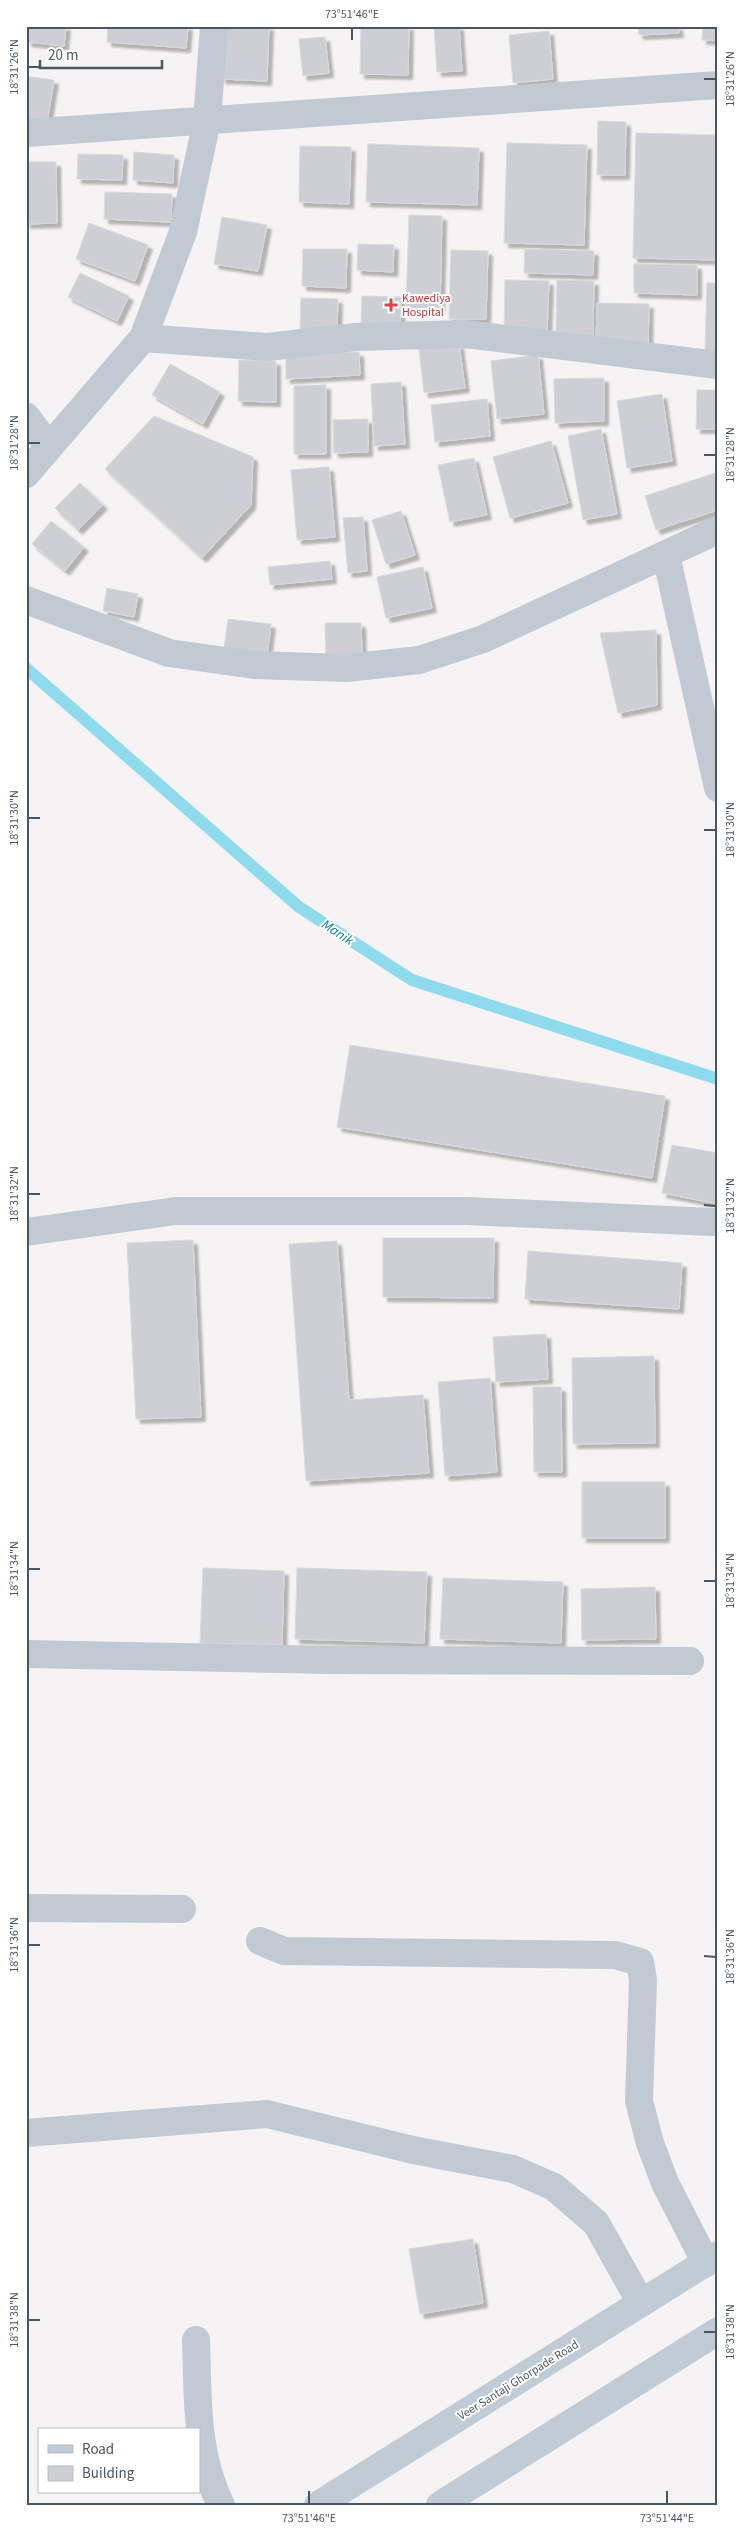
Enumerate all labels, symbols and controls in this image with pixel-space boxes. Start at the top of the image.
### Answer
text: 73°51'46"E [325,6,379,23]
scale bar [40,38,162,70]
text: 18°31'26"N [6,39,23,95]
text: 20 m [48,45,78,66]
text: 18°31'26"N [722,51,739,107]
place label: Kawediya Hospital [402,290,451,321]
marker: Kawediya Hospital [384,298,398,312]
text: 18°31'28"N [6,415,23,471]
text: 18°31'28"N [722,427,739,483]
text: 18°31'30"N [6,790,23,846]
text: 18°31'30"N [722,802,739,858]
water label: Manik [317,915,358,951]
text: 18°31'32"N [6,1166,23,1222]
text: 18°31'32"N [722,1178,739,1234]
text: 18°31'34"N [6,1541,23,1597]
text: 18°31'34"N [722,1553,739,1609]
text: 18°31'36"N [6,1917,23,1973]
text: 18°31'36"N [722,1929,739,1985]
text: 18°31'38"N [6,2292,23,2348]
text: 18°31'38"N [722,2304,739,2360]
street label: Veer Santaji Ghorpade Road [455,2336,582,2425]
legend [38,2428,200,2494]
text: Road [82,2439,114,2460]
text: Building [82,2463,135,2484]
text: 73°51'46"E [282,2510,336,2527]
text: 73°51'44"E [640,2510,694,2527]

